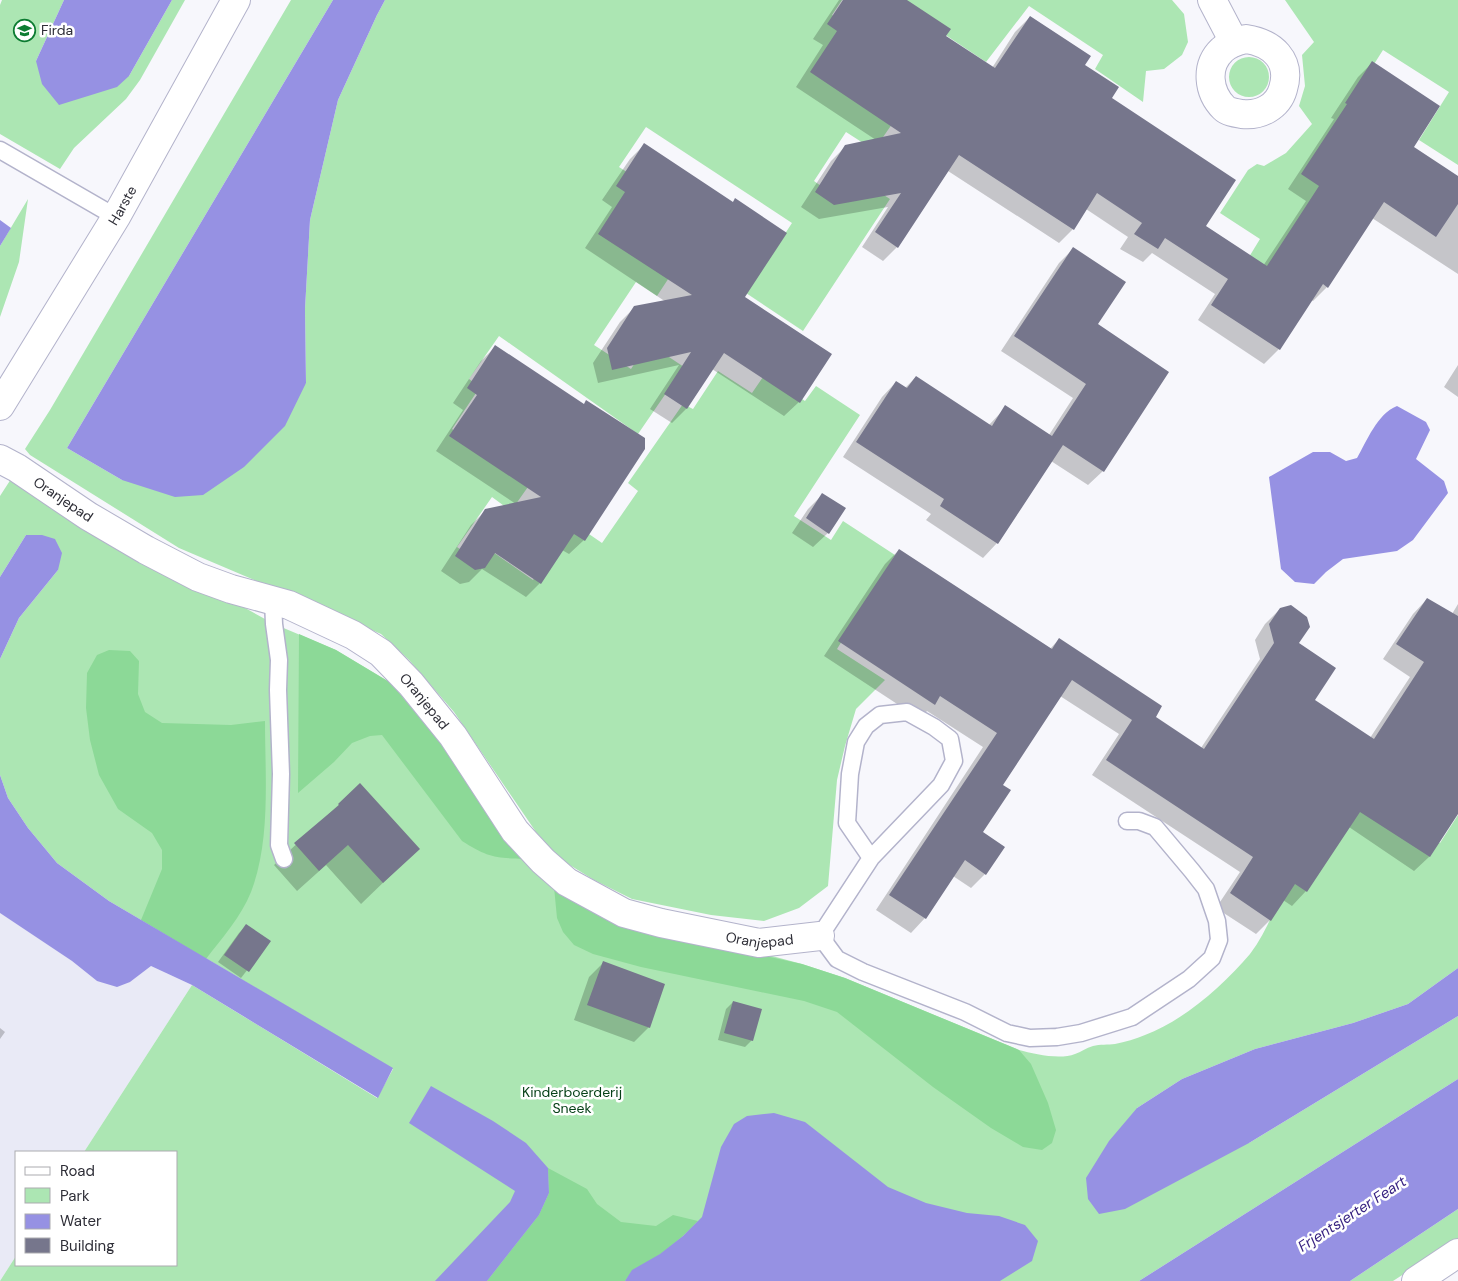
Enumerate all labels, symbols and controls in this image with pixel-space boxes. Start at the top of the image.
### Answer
school or university icon: Firda [13,18,37,42]
place label: Firda [41,21,73,39]
street label: Harste [104,182,141,228]
street label: Oranjepad [30,473,97,526]
street label: Oranjepad [396,669,453,733]
street label: Oranjepad [724,927,794,952]
park label: Kinderboerderij Sneek [522,1083,622,1117]
legend [15,1151,178,1266]
text: Road [60,1161,95,1181]
water label: Frjentsjerter Feart [1294,1171,1410,1257]
text: Park [60,1186,90,1206]
text: Water [60,1211,102,1231]
text: Building [60,1236,115,1256]

